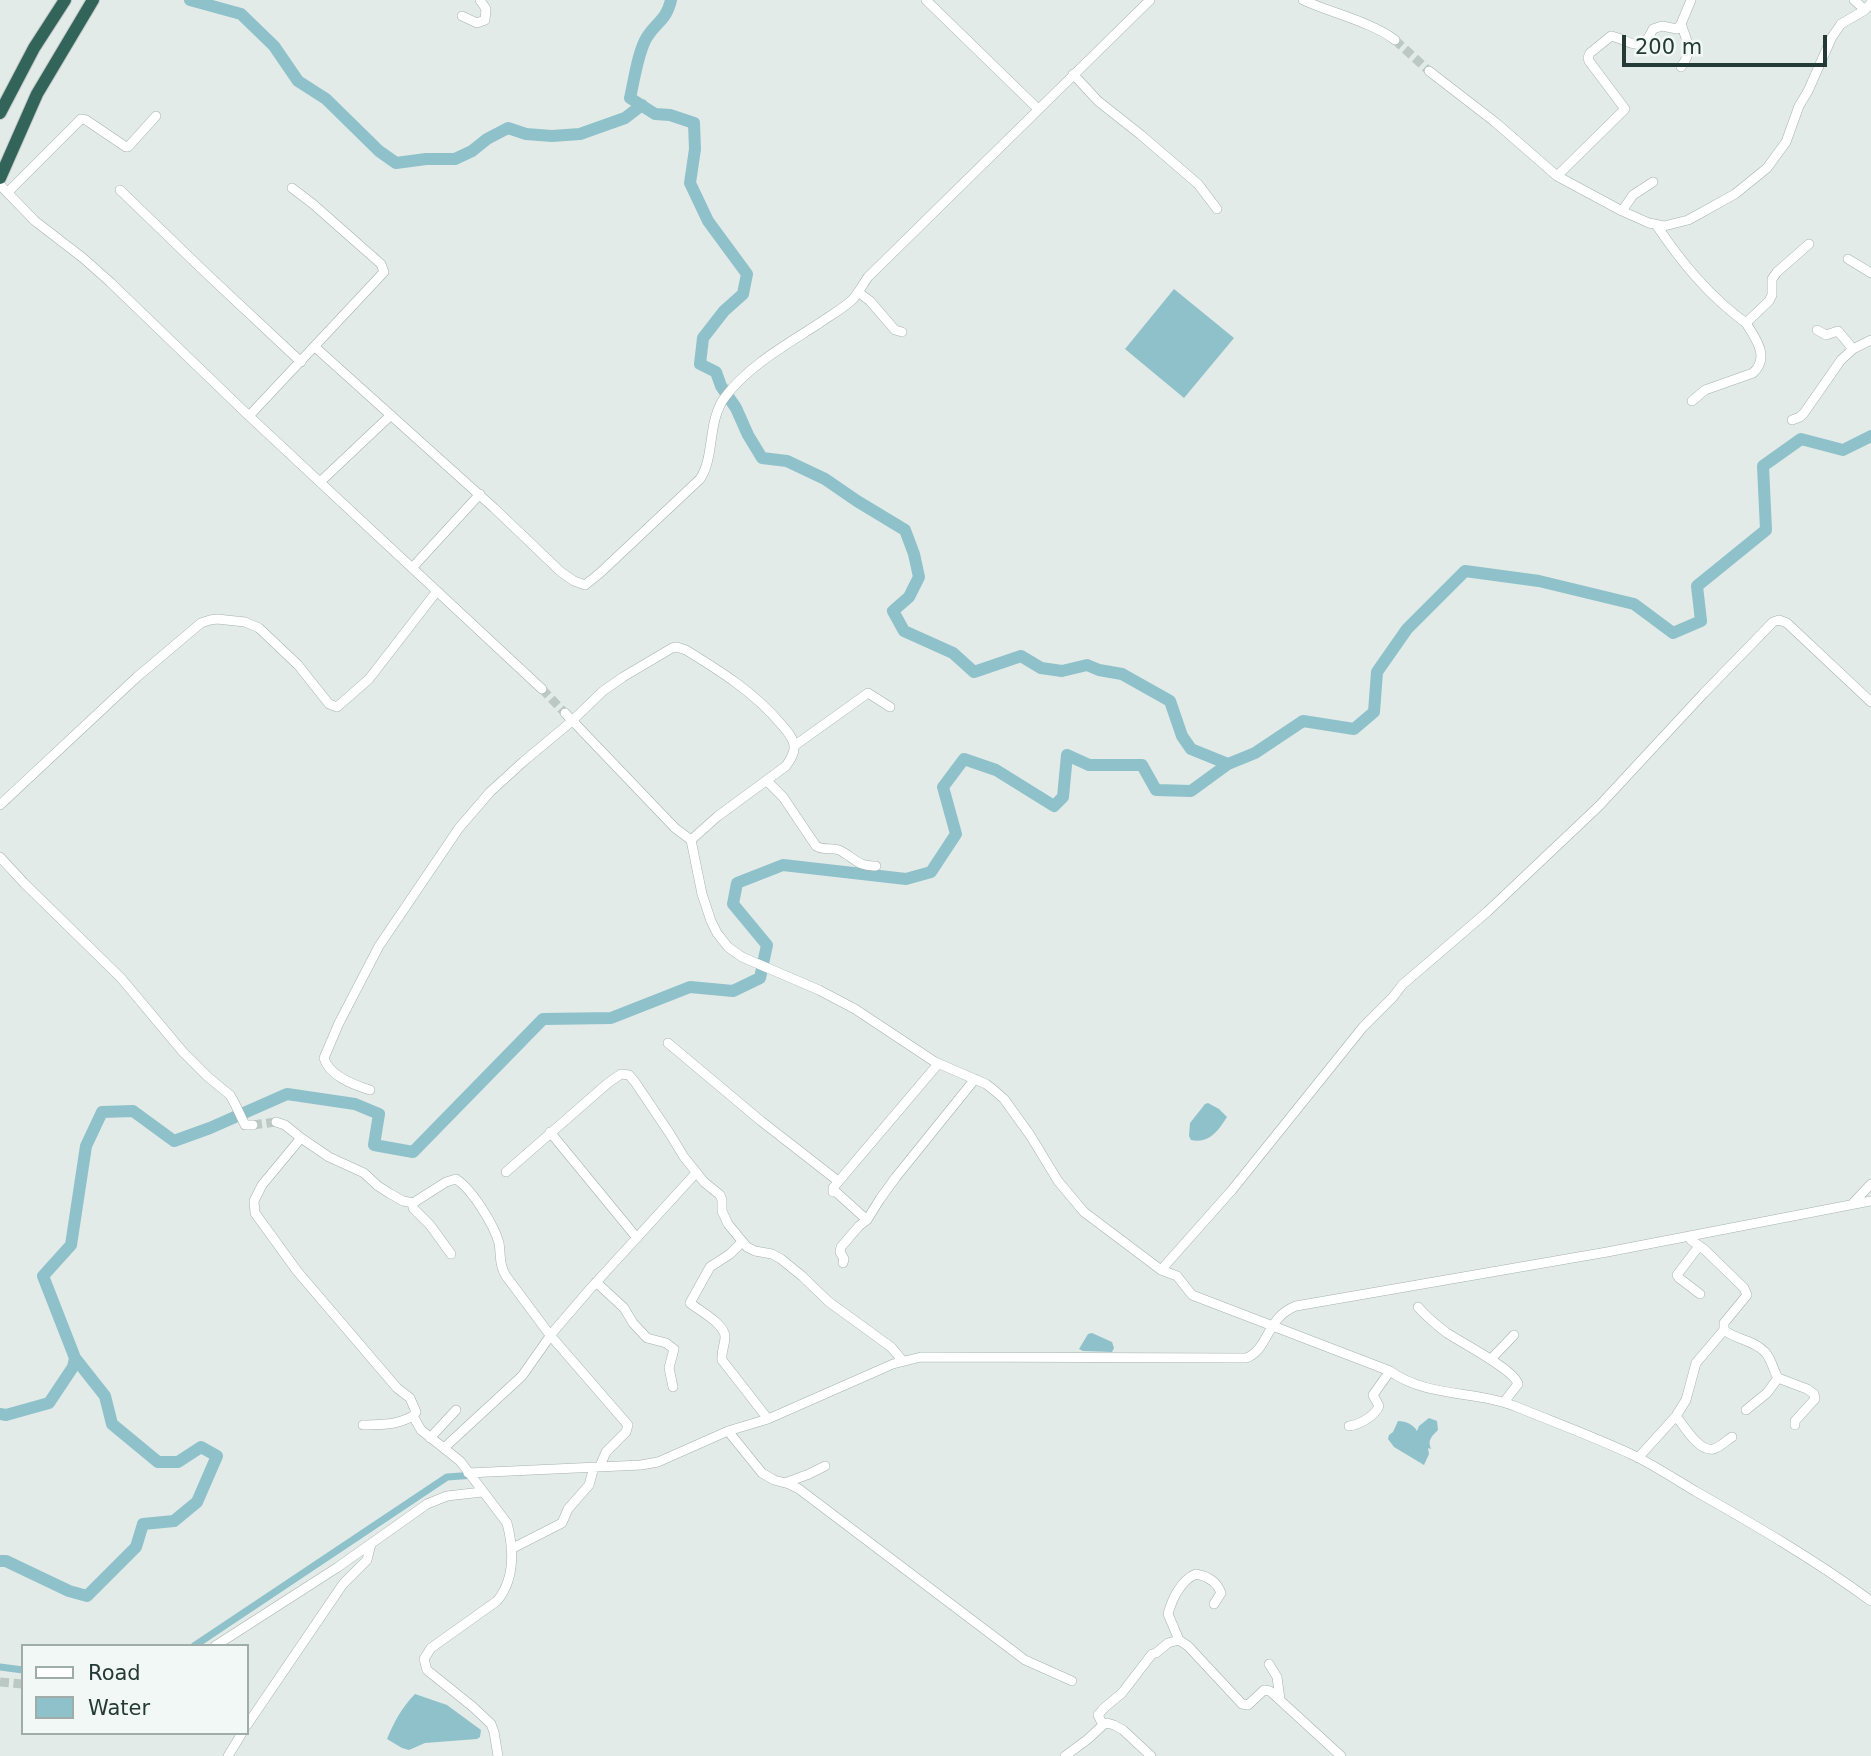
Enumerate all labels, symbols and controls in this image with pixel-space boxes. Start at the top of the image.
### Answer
scale bar [1626,21,1831,65]
text: 200 m [1635,35,1702,59]
legend [21,1644,248,1735]
text: Road [88,1661,141,1685]
text: Water [88,1696,150,1720]

